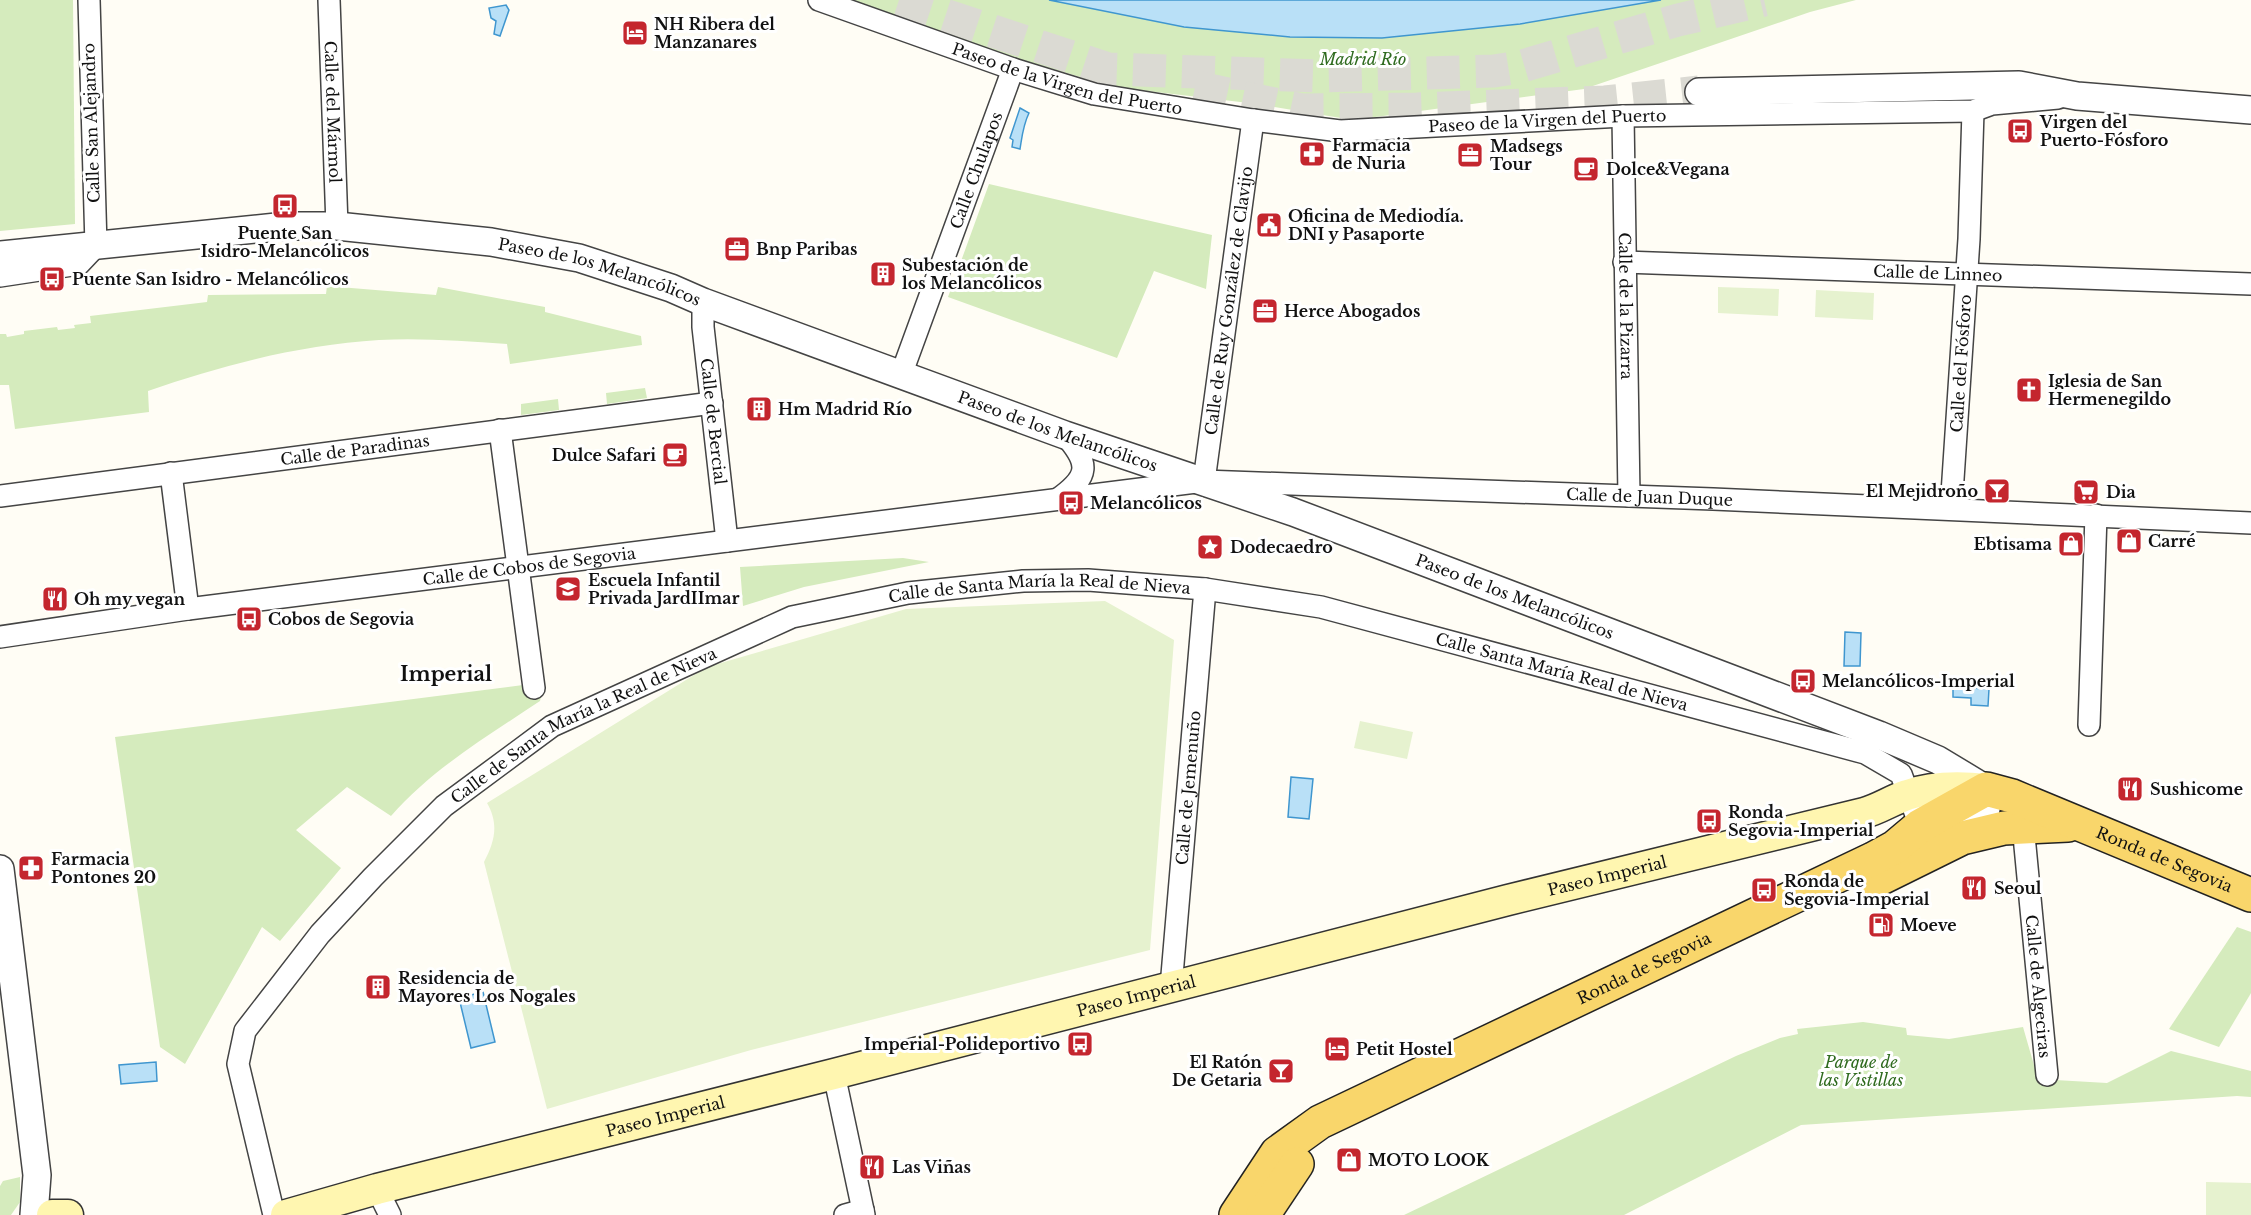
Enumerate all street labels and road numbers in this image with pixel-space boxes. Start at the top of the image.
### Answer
street label: Paseo de la Virgen del Puerto [949,38,1184,118]
street label: Calle del Mármol [320,40,345,183]
street label: Calle San Alejandro [78,43,104,203]
street label: Paseo de la Virgen del Puerto [1428,105,1666,136]
street label: Calle Chulapos [945,109,1006,232]
street label: Calle de Ruy González de Clavijo [1200,165,1257,436]
street label: Calle de la Pizarra [1615,232,1637,380]
street label: Paseo de los Melancólicos [496,233,704,310]
street label: Calle de Linneo [1873,261,2003,285]
street label: Calle del Fósforo [1946,294,1975,433]
street label: Calle de Bercial [697,357,731,486]
street label: Paseo de los Melancólicos [955,386,1160,476]
street label: Calle de Paradinas [279,430,431,469]
street label: Calle de Juan Duque [1566,484,1733,510]
street label: Calle de Cobos de Segovia [422,543,637,589]
street label: Paseo de los Melancólicos [1413,550,1617,643]
street label: Calle de Santa María la Real de Nieva [886,570,1191,607]
street label: Calle Santa María Real de Nieva [1434,628,1690,715]
street label: Calle de Santa María la Real de Nieva [446,643,720,808]
street label: Calle de Jemenuño [1171,710,1205,866]
street label: Ronda de Segovia [2093,822,2236,896]
street label: Paseo Imperial [1545,852,1669,900]
street label: Calle de Algeciras [2022,914,2055,1059]
street label: Ronda de Segovia [1574,928,1714,1008]
street label: Paseo Imperial [1075,971,1198,1021]
street label: Paseo Imperial [604,1092,727,1141]

